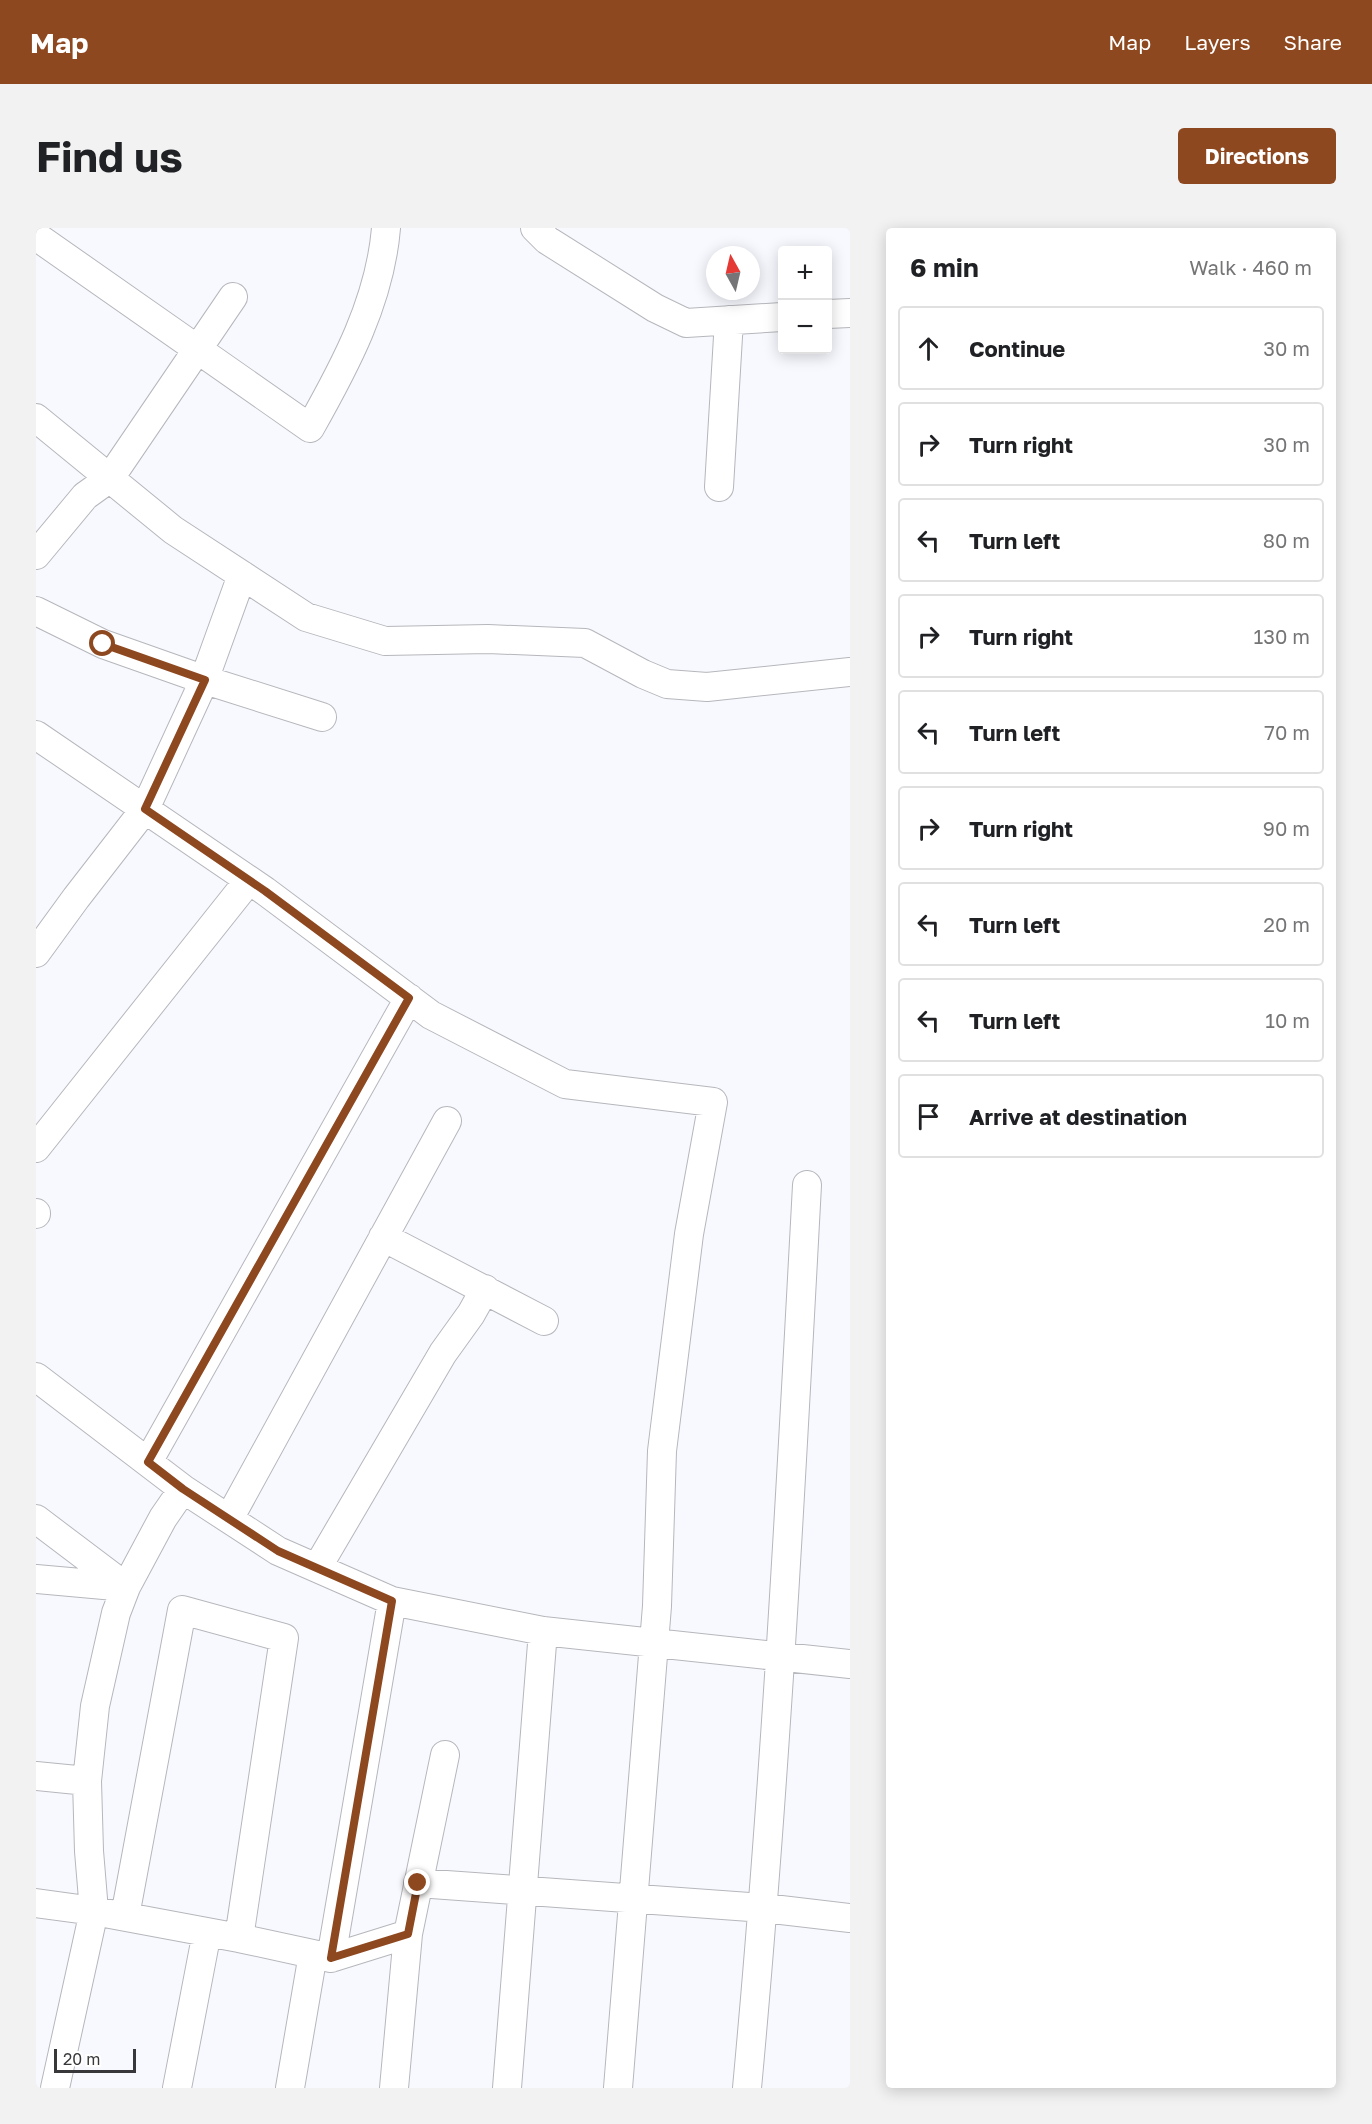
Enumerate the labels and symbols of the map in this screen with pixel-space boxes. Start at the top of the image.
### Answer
north arrow [706,246,760,300]
route start [89,630,115,656]
route end [404,1869,430,1895]
scale bar [54,2046,136,2074]

